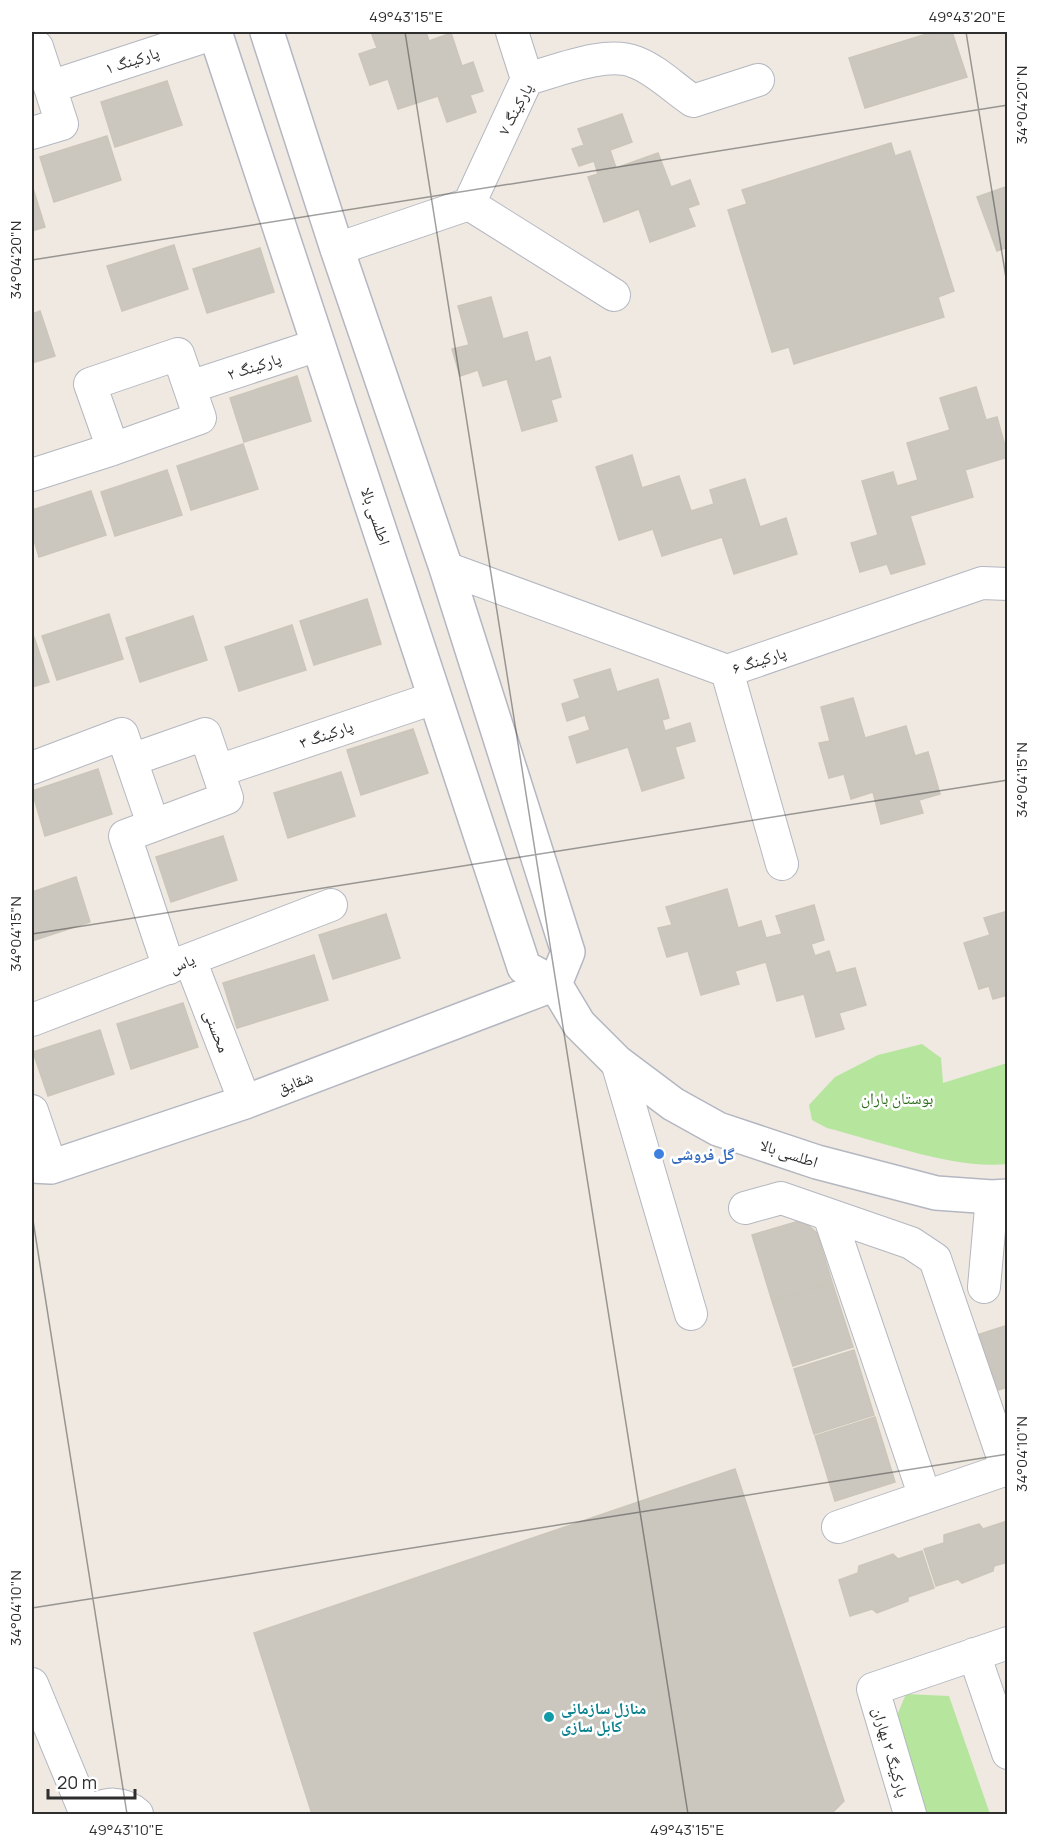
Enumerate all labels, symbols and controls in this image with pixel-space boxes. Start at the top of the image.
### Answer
text: 49°43'15"E [369,6,443,27]
text: 49°43'20"E [928,6,1006,27]
street label: پارکینگ ۱ [102,41,162,79]
text: 34°04'20"N [1011,66,1032,144]
street label: پارکینگ ۷ [492,79,538,139]
text: 34°04'20"N [5,221,26,299]
street label: پارکینگ ۲ [224,347,284,385]
street label: اطلسی بالا [356,484,396,548]
street label: پارکینگ ۶ [729,641,789,679]
street label: پارکینگ ۳ [296,714,356,753]
text: 34°04'15"N [1011,742,1032,818]
text: 34°04'15"N [5,896,26,972]
street label: یاس [166,948,198,978]
street label: محسنی [199,1006,235,1056]
street label: شقایق [274,1065,316,1099]
park label: بوستان باران [861,1087,933,1109]
street label: اطلسی بالا [757,1133,821,1173]
place label: گل فروشی [671,1143,735,1165]
marker: گل فروشی [652,1147,666,1161]
text: 34°04'10"N [1011,1416,1032,1492]
text: 34°04'10"N [5,1570,26,1646]
place label: منازل سازمانی کابل سازی [561,1697,646,1737]
street label: پارکینگ ۲ بهاران [868,1704,914,1800]
marker: منازل سازمانی کابل سازی [542,1710,556,1724]
scale bar [48,1762,135,1800]
text: 20 m [57,1770,97,1794]
text: 49°43'10"E [89,1819,163,1840]
text: 49°43'15"E [650,1819,724,1840]

